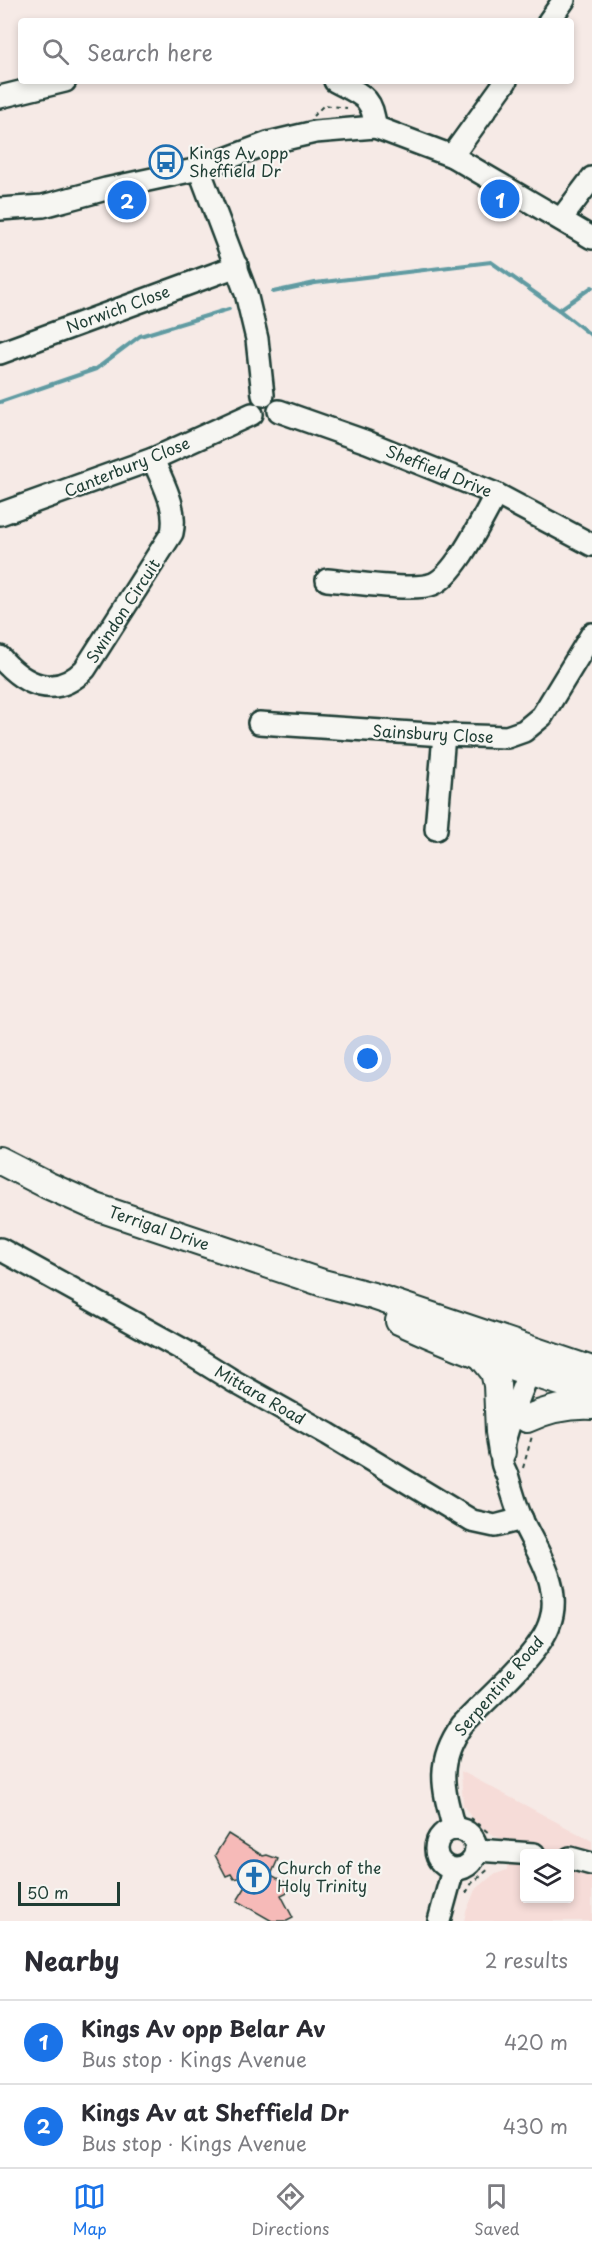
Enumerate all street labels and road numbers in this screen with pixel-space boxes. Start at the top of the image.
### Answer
street label: Norwich Close [63,278,173,338]
street label: Canterbury Close [60,430,193,502]
street label: Sheffield Drive [383,438,496,502]
street label: Swindon Circuit [79,553,165,667]
street label: Sainsbury Close [372,718,494,748]
street label: Terrigal Drive [106,1199,213,1256]
street label: Mittara Road [211,1358,310,1430]
street label: Serpentine Road [448,1630,549,1741]

